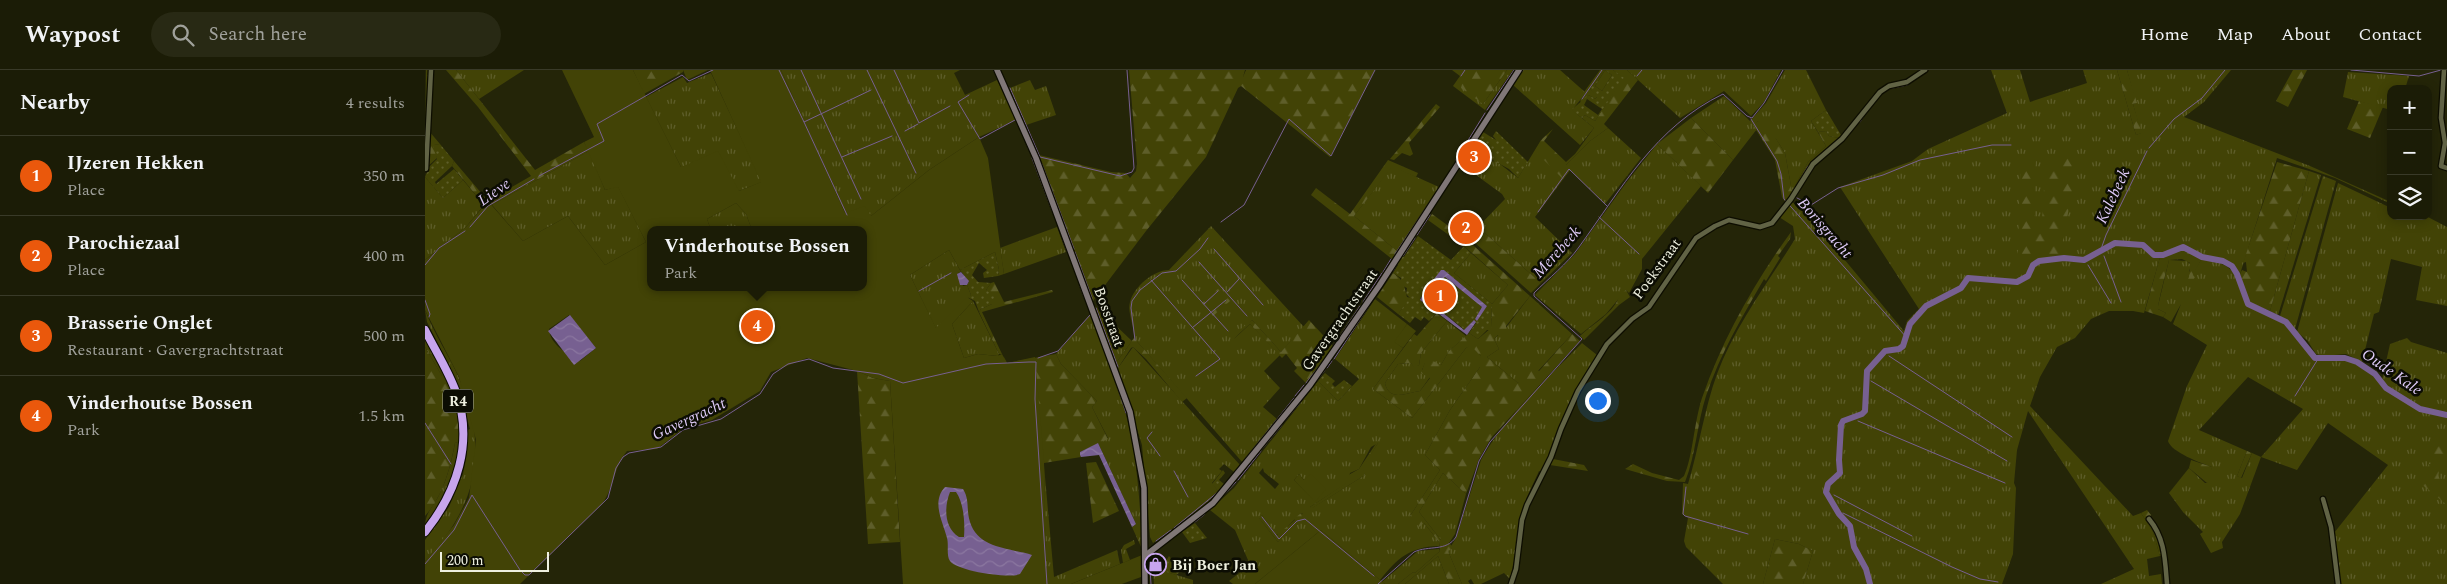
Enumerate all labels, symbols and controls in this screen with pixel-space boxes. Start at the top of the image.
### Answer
search box [151,12,501,57]
text: Waypost [25,17,121,53]
text: Search here [209,20,307,49]
icon: search [169,21,197,49]
text: Home [2140,21,2189,48]
text: Map [2217,21,2253,48]
text: About [2281,21,2331,48]
text: Contact [2359,21,2422,48]
map controls [2387,85,2432,220]
button: + [2387,85,2432,130]
text: Nearby [20,87,90,119]
text: 4 results [346,91,405,115]
button: − [2387,130,2432,175]
pin: 3 [1458,138,1490,176]
text: IJzeren Hekken [67,149,204,178]
text: 1 [32,164,40,188]
text: 350 m [363,164,405,188]
water label: Kalebeek [2090,164,2137,228]
water label: Lieve [473,172,515,212]
button: layers [2387,175,2432,220]
text: Place [67,178,105,202]
water label: Borisgracht [1792,192,1859,265]
pin: 2 [1450,209,1482,247]
water label: Merebeek [1527,220,1587,284]
popup [647,226,867,291]
text: Parochiezaal [67,229,180,258]
text: Vinderhoutse Bossen [664,232,850,261]
street label: Poekstraat [1627,234,1687,304]
text: 2 [32,244,40,268]
text: 400 m [363,244,405,268]
text: Place [67,258,105,282]
text: Park [664,261,697,285]
street label: Gavergrachtstraat [1296,264,1384,376]
pin: 1 [1424,277,1456,315]
street label: Bosstraat [1088,284,1130,350]
pin: 4 [741,307,773,345]
text: Brasserie Onglet [67,309,213,338]
text: 3 [32,324,40,348]
text: 500 m [363,324,405,348]
text: Restaurant · Gavergrachtstraat [67,338,284,362]
water label: Oude Kale [2357,342,2427,402]
your location [1585,388,1611,414]
text: Vinderhoutse Bossen [67,389,253,418]
road number: R4 [443,390,473,412]
water label: Gavergracht [648,391,731,447]
text: 4 [32,404,40,428]
text: 1.5 km [358,404,405,428]
text: Park [67,418,100,442]
scale bar [440,549,549,572]
text: 200 m [447,550,484,571]
shop icon: Bij Boer Jan [1144,553,1168,577]
place label: Bij Boer Jan [1172,554,1256,577]

